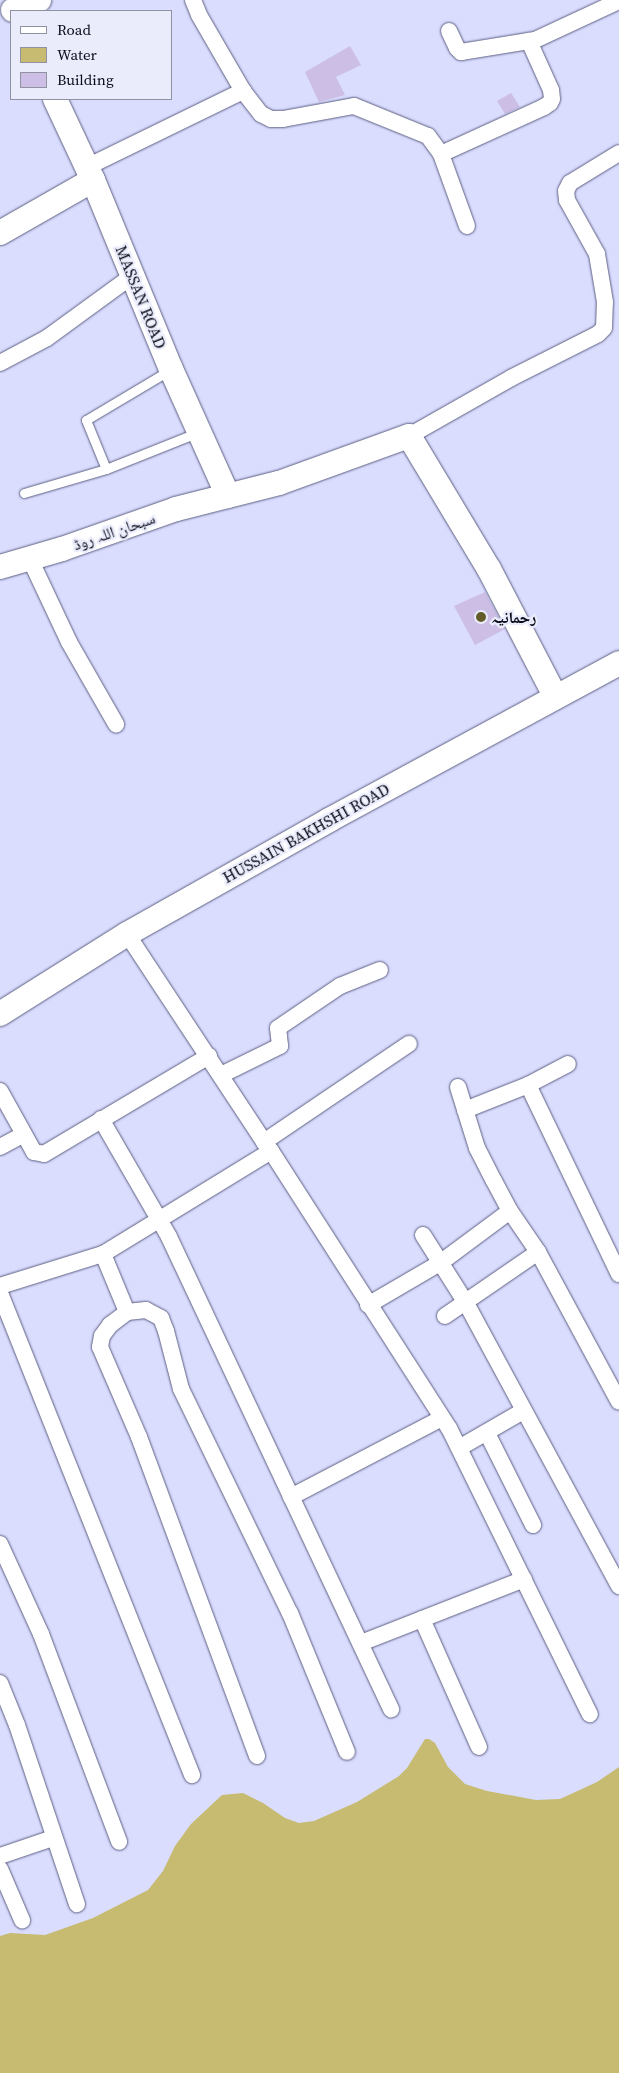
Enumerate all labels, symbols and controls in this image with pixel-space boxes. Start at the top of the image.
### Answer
legend [10,10,172,100]
text: Road [57,19,91,40]
text: Water [57,44,97,65]
text: Building [57,69,114,90]
street label: MASSAN ROAD [112,243,170,351]
street label: سبحان اللہ روڈ [70,508,158,554]
place label: رحمانیہ [491,607,536,627]
marker: رحمانیہ [475,611,487,623]
street label: HUSSAIN BAKHSHI ROAD [219,779,393,887]

